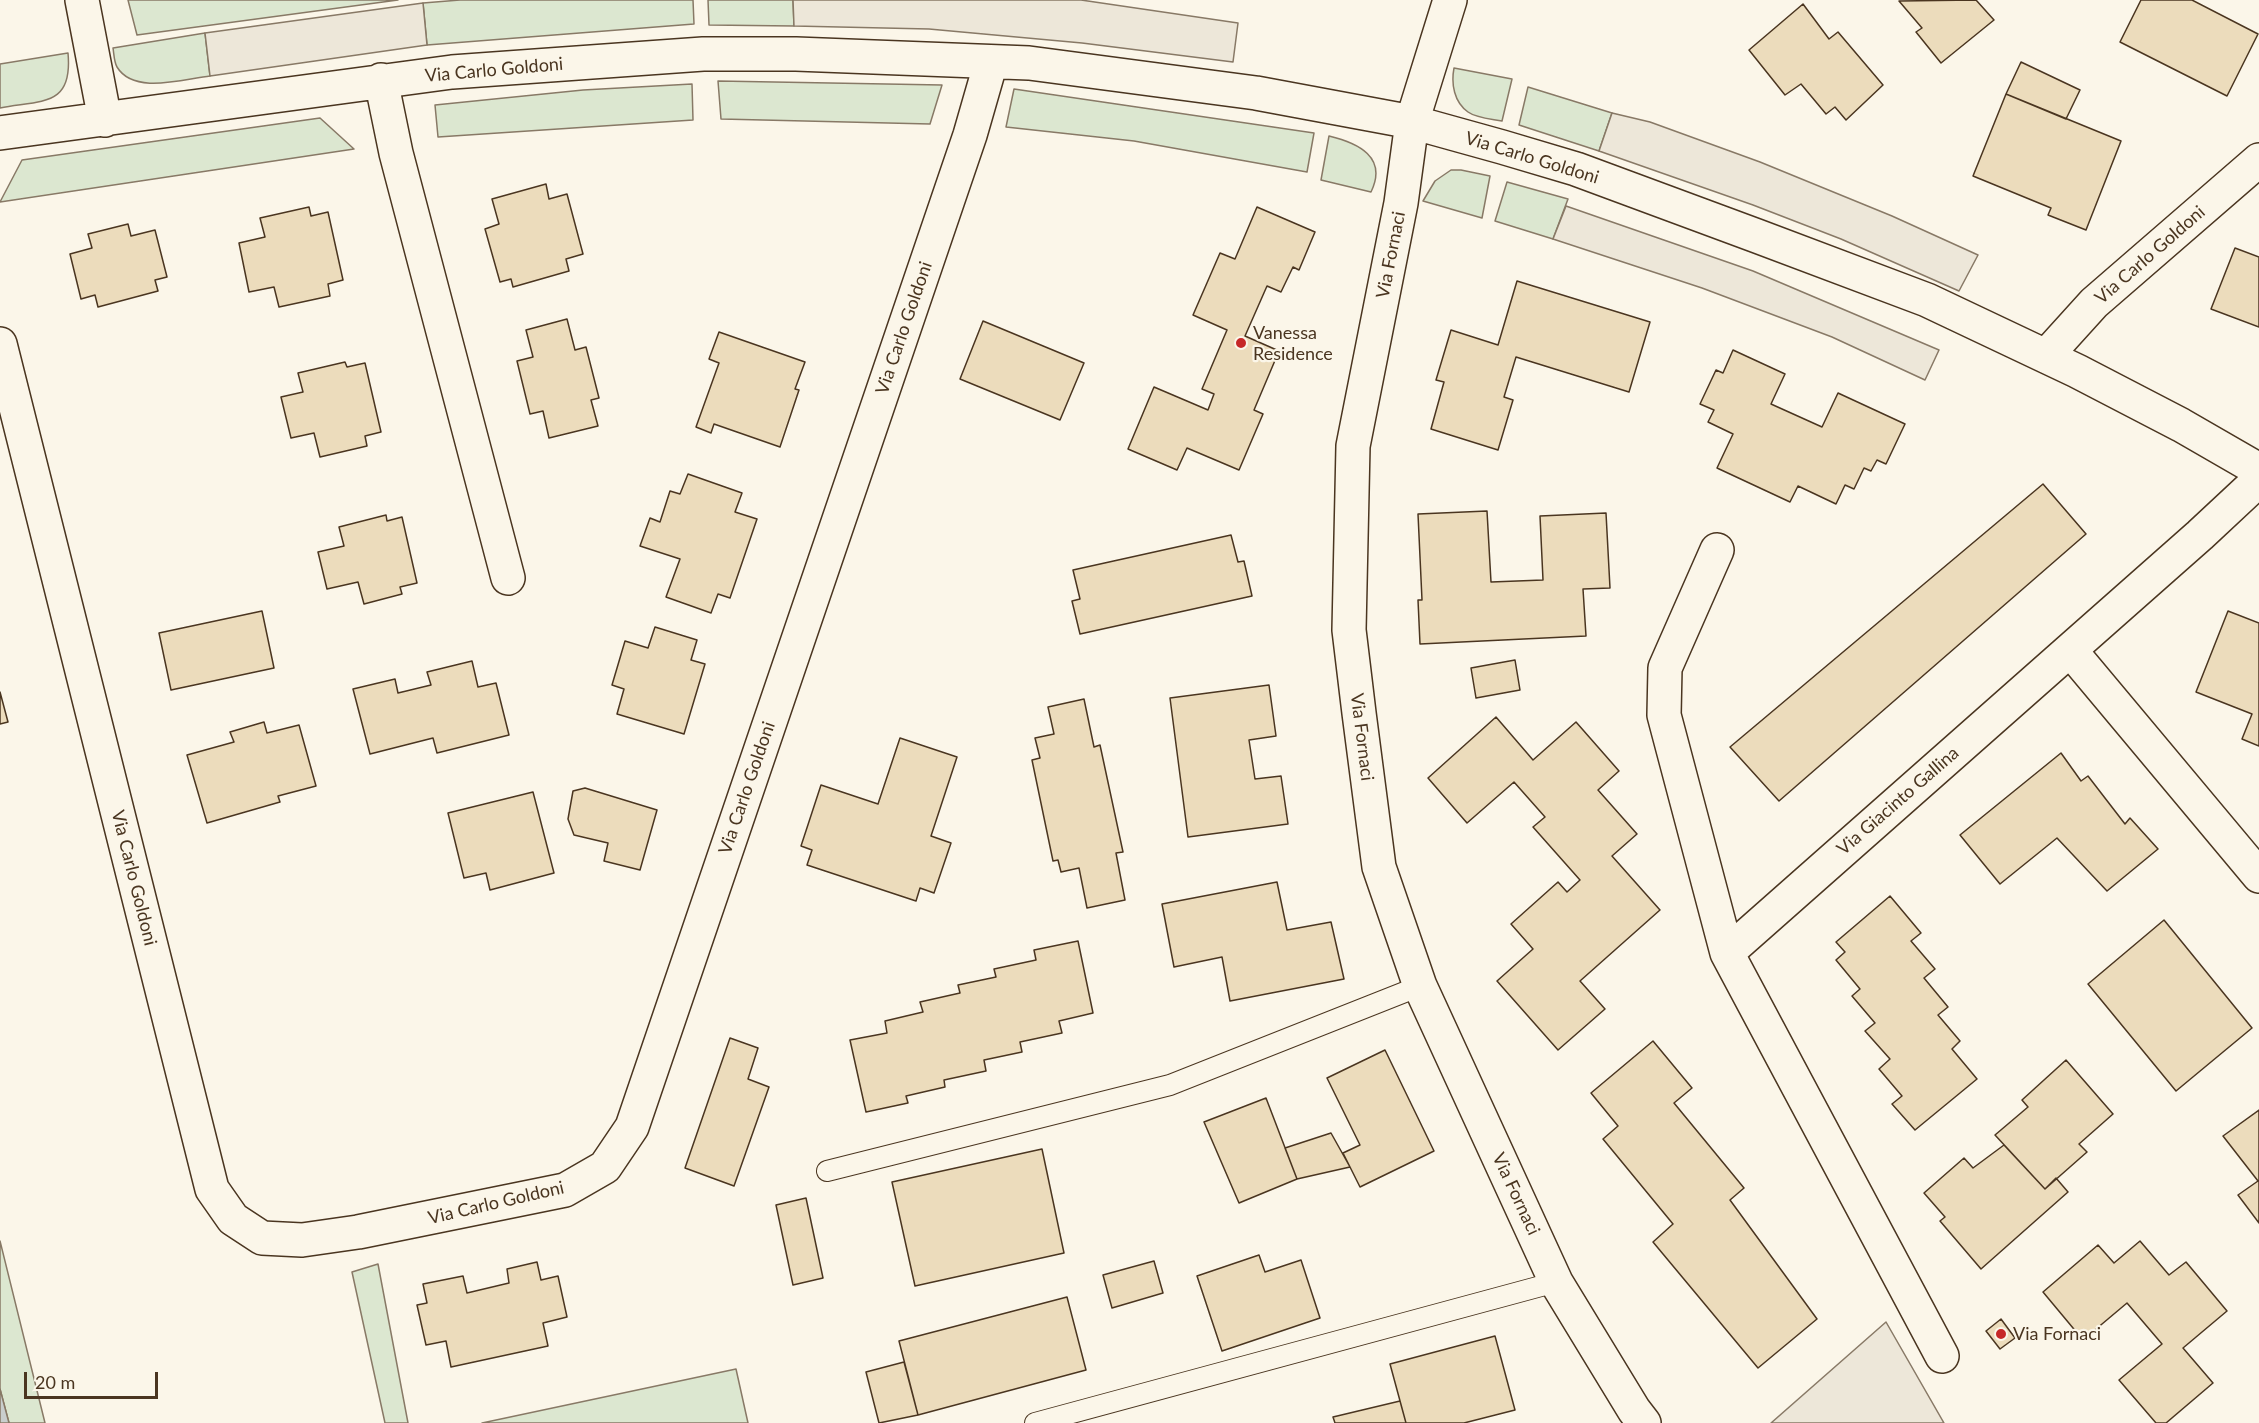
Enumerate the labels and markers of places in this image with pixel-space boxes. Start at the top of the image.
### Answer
place label: Vanessa Residence [1253,322,1333,364]
marker: Vanessa Residence [1234,336,1248,350]
place label: Via Fornaci [2013,1323,2101,1345]
marker: Via Fornaci [1994,1327,2008,1341]

